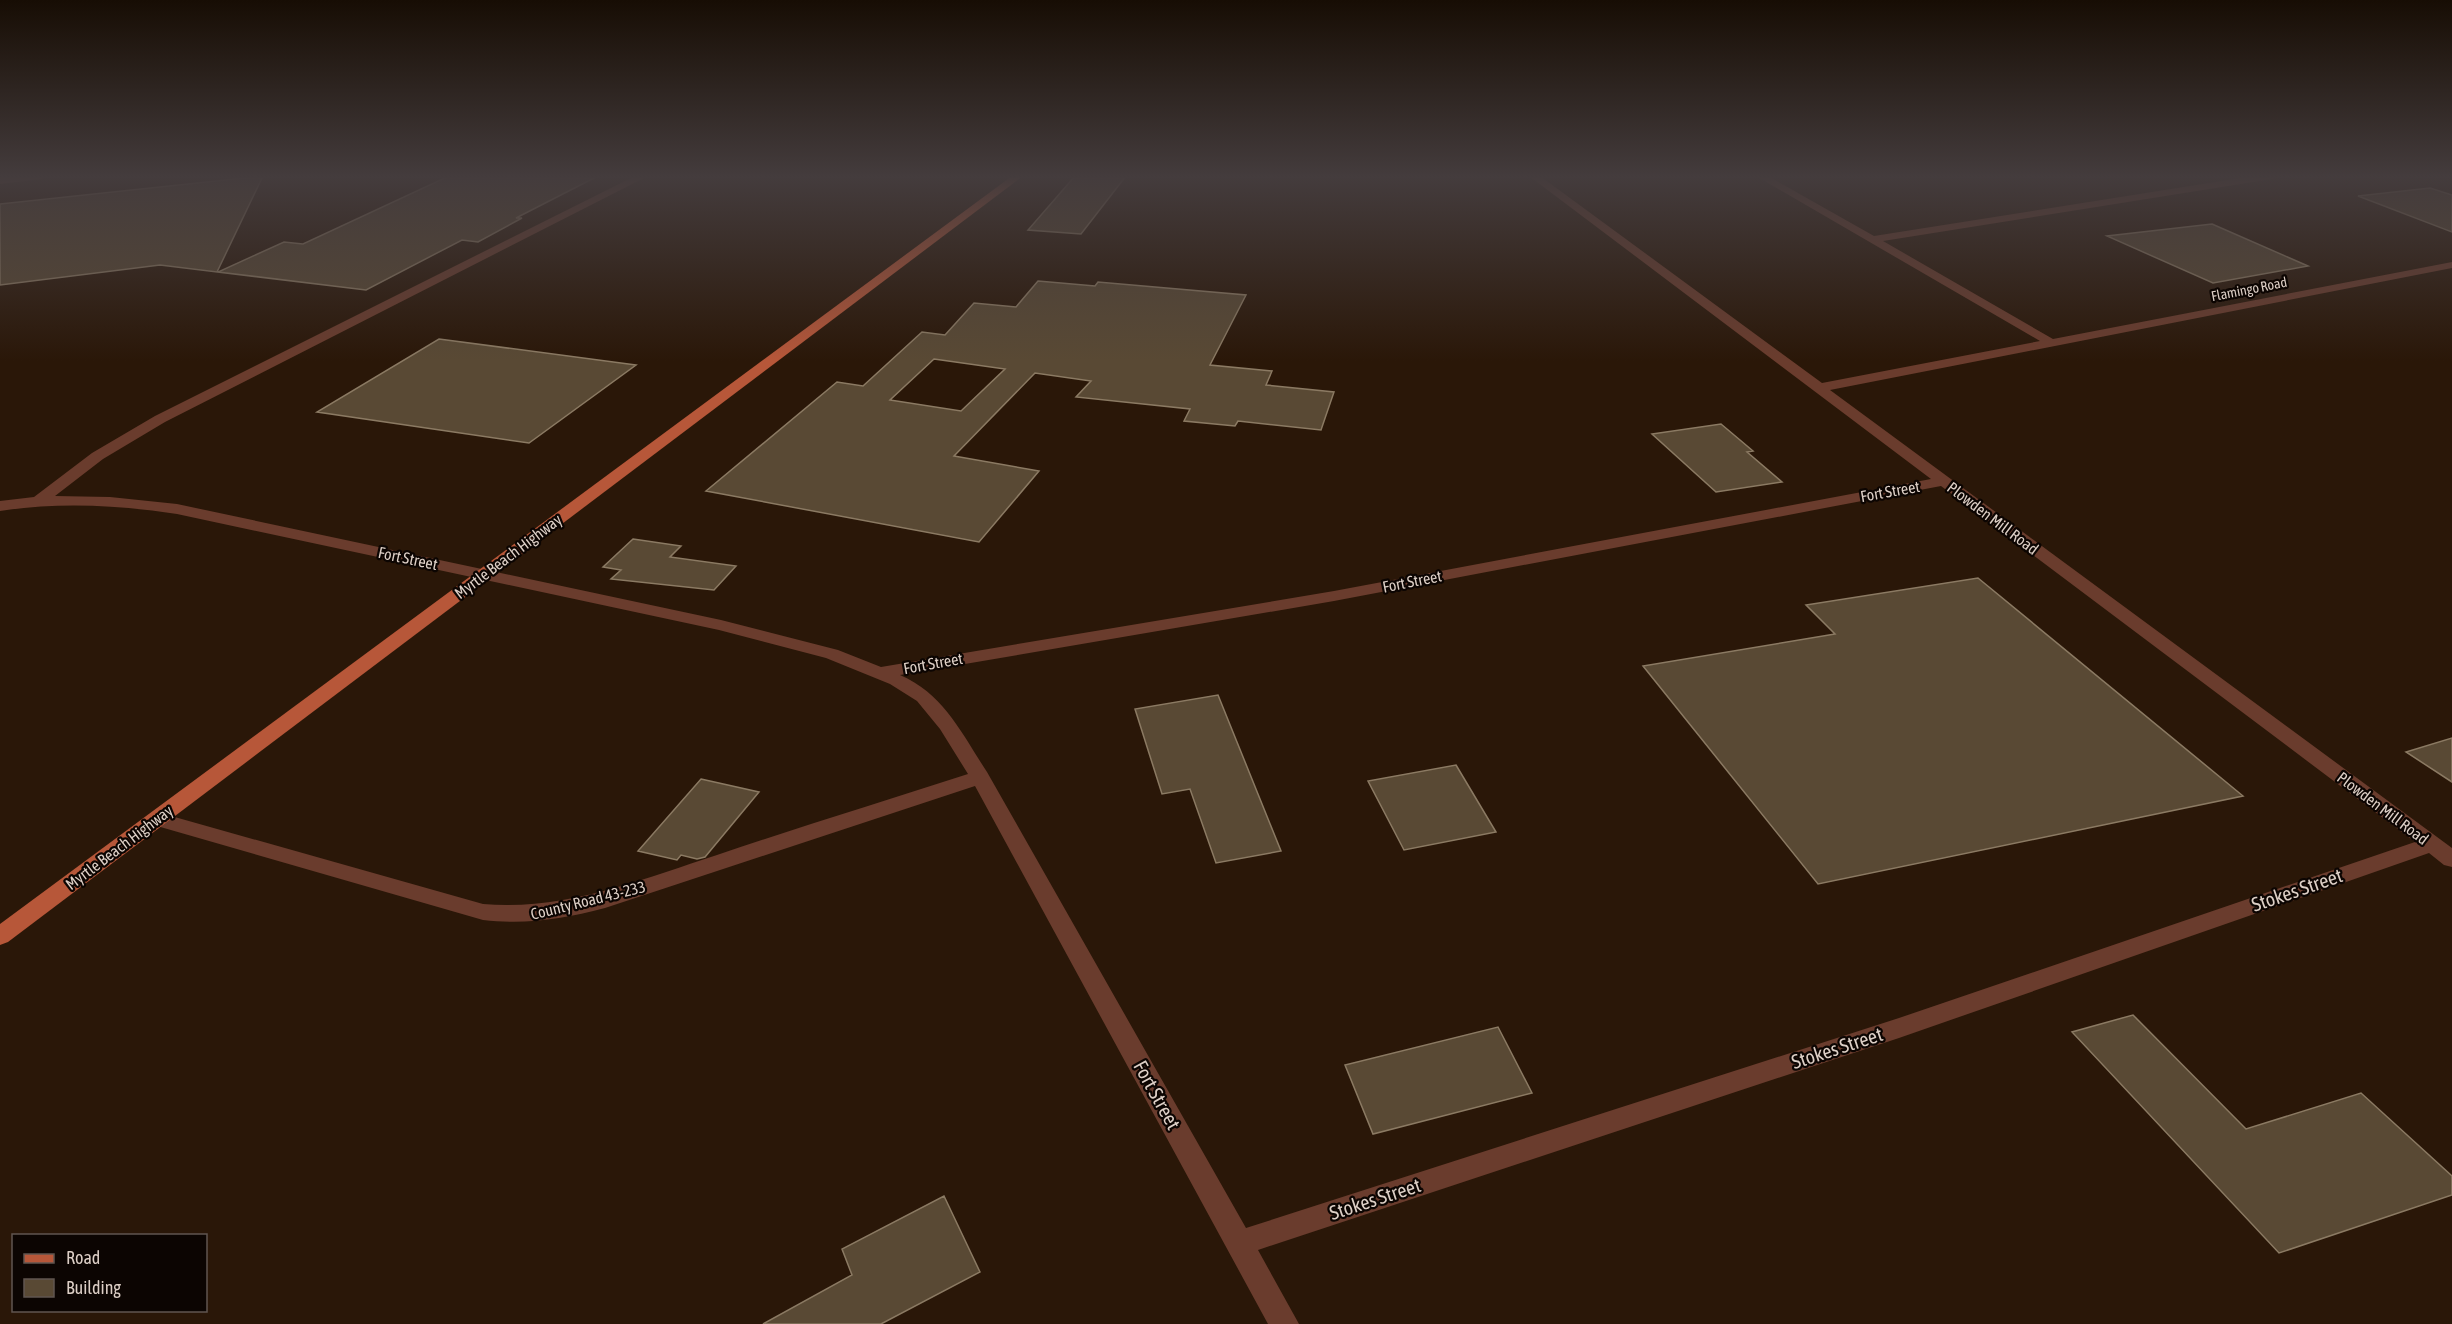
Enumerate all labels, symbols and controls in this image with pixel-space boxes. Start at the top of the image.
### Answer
street label: Flamingo Road [2210,274,2288,304]
street label: Fort Street [1859,477,1922,505]
street label: Plowden Mill Road [1944,478,2042,558]
street label: Myrtle Beach Highway [451,510,566,603]
street label: Fort Street [377,543,440,573]
street label: Fort Street [1381,566,1444,596]
street label: Fort Street [902,649,965,677]
street label: Plowden Mill Road [2334,768,2432,848]
street label: Myrtle Beach Highway [62,801,177,894]
street label: Stokes Street [2248,863,2345,916]
street label: County Road 43-233 [529,877,648,924]
street label: Stokes Street [1788,1022,1886,1073]
street label: Fort Street [1129,1056,1186,1133]
street label: Stokes Street [1326,1173,1424,1224]
legend [12,1234,207,1312]
text: Road [66,1247,100,1268]
text: Building [66,1277,121,1298]

